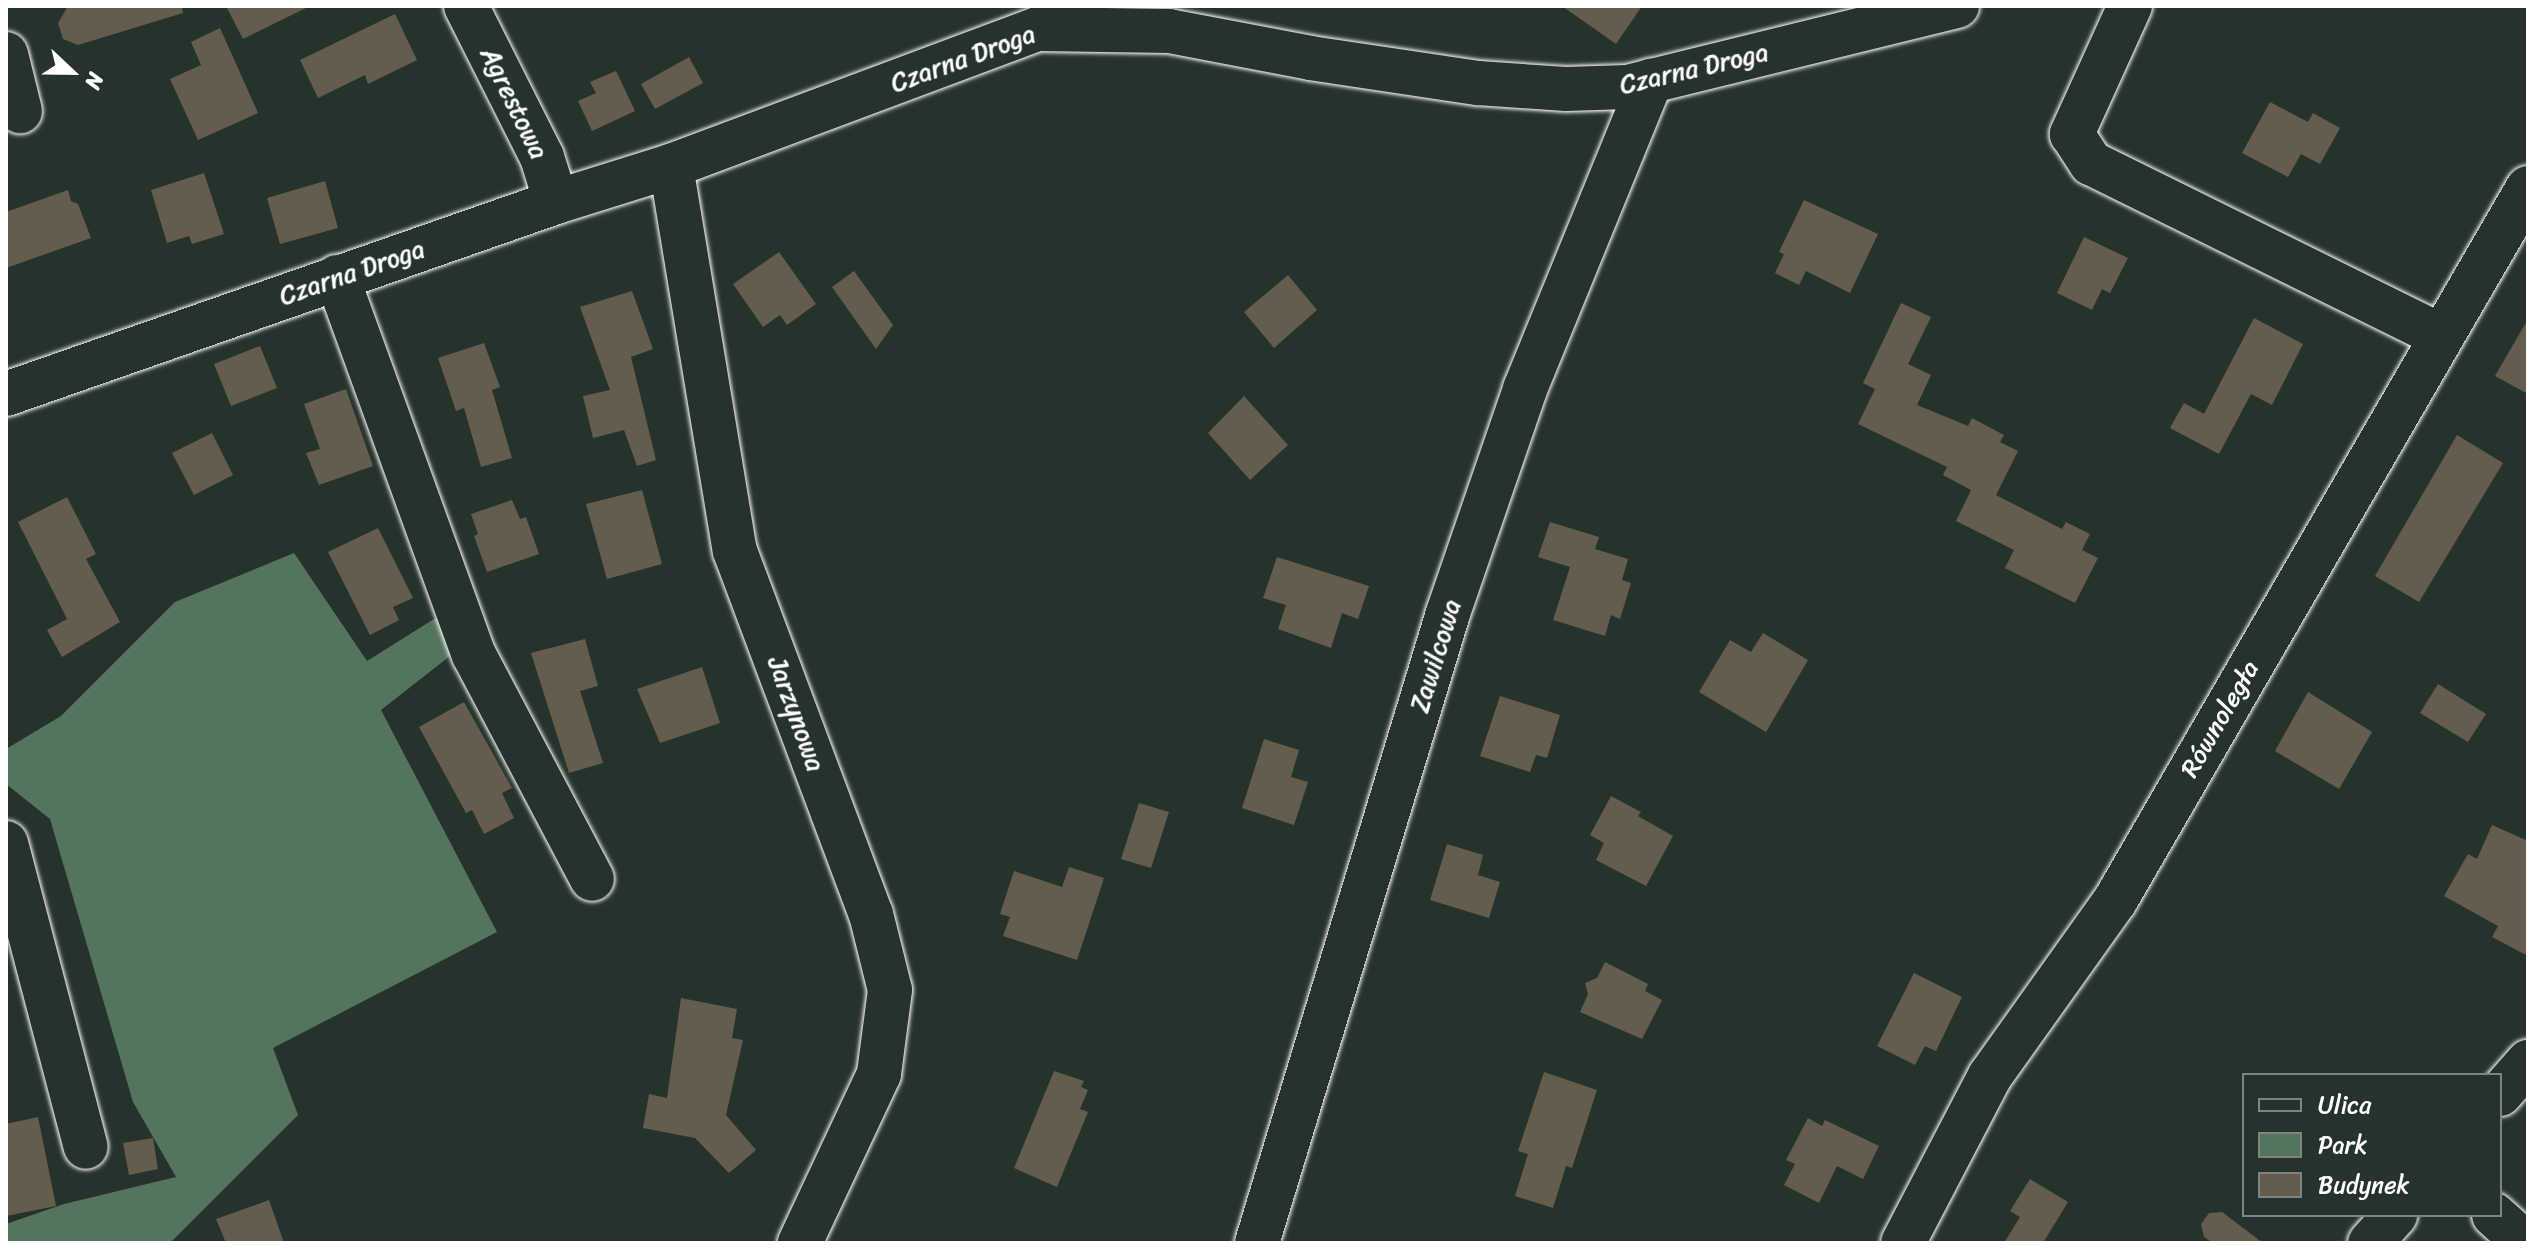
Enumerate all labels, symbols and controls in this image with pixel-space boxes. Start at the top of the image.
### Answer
street label: Czarna Droga [886,18,1040,100]
north arrow [32,32,112,112]
street label: Czarna Droga [1617,37,1771,101]
street label: Agrestowa [474,42,554,164]
text: N [74,67,116,96]
street label: Czarna Droga [275,234,429,312]
street label: Zawilcowa [1404,596,1468,716]
street label: Jarzynowa [761,652,831,776]
street label: Równoległa [2174,655,2266,783]
legend [2242,1073,2502,1217]
text: Ulica [2318,1084,2371,1126]
text: Park [2318,1124,2367,1166]
text: Budynek [2318,1164,2409,1206]

